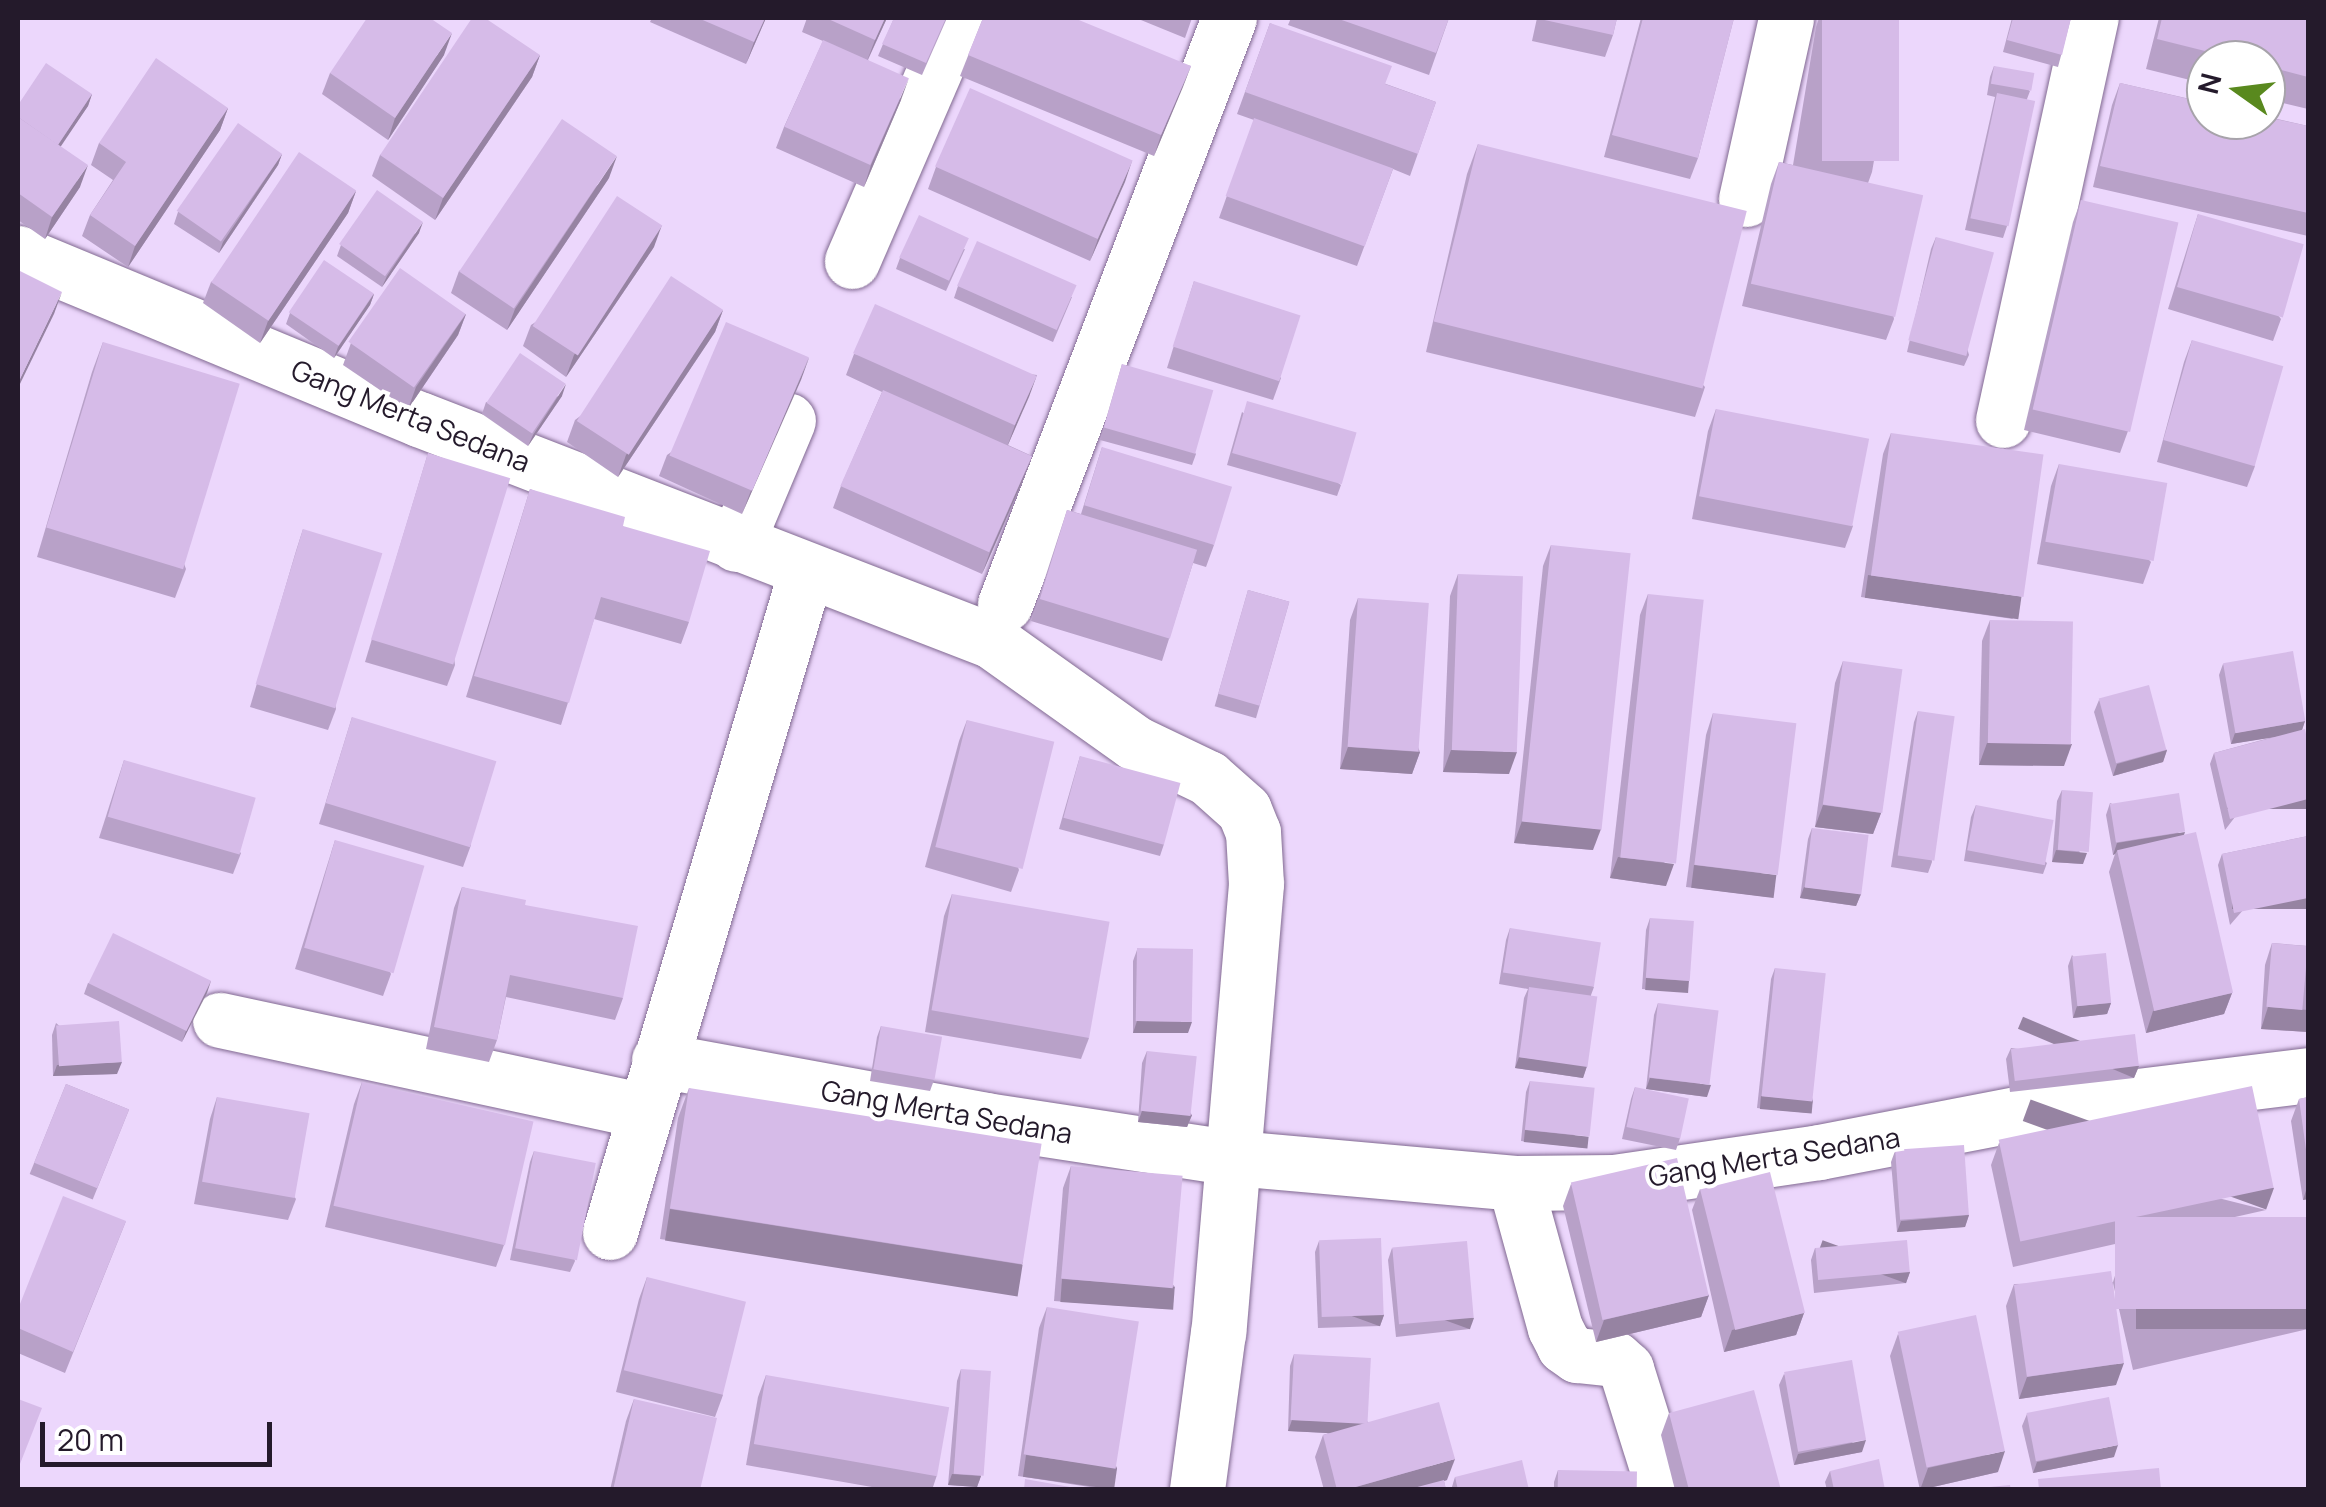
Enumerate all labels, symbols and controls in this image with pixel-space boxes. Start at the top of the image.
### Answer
north arrow [2186,40,2286,140]
text: N [2188,69,2230,98]
street label: Gang Merta Sedana [287,352,535,478]
street label: Gang Merta Sedana [819,1072,1075,1150]
street label: Gang Merta Sedana [1646,1120,1902,1192]
scale bar [45,1402,278,1464]
text: 20 m [57,1419,124,1460]

